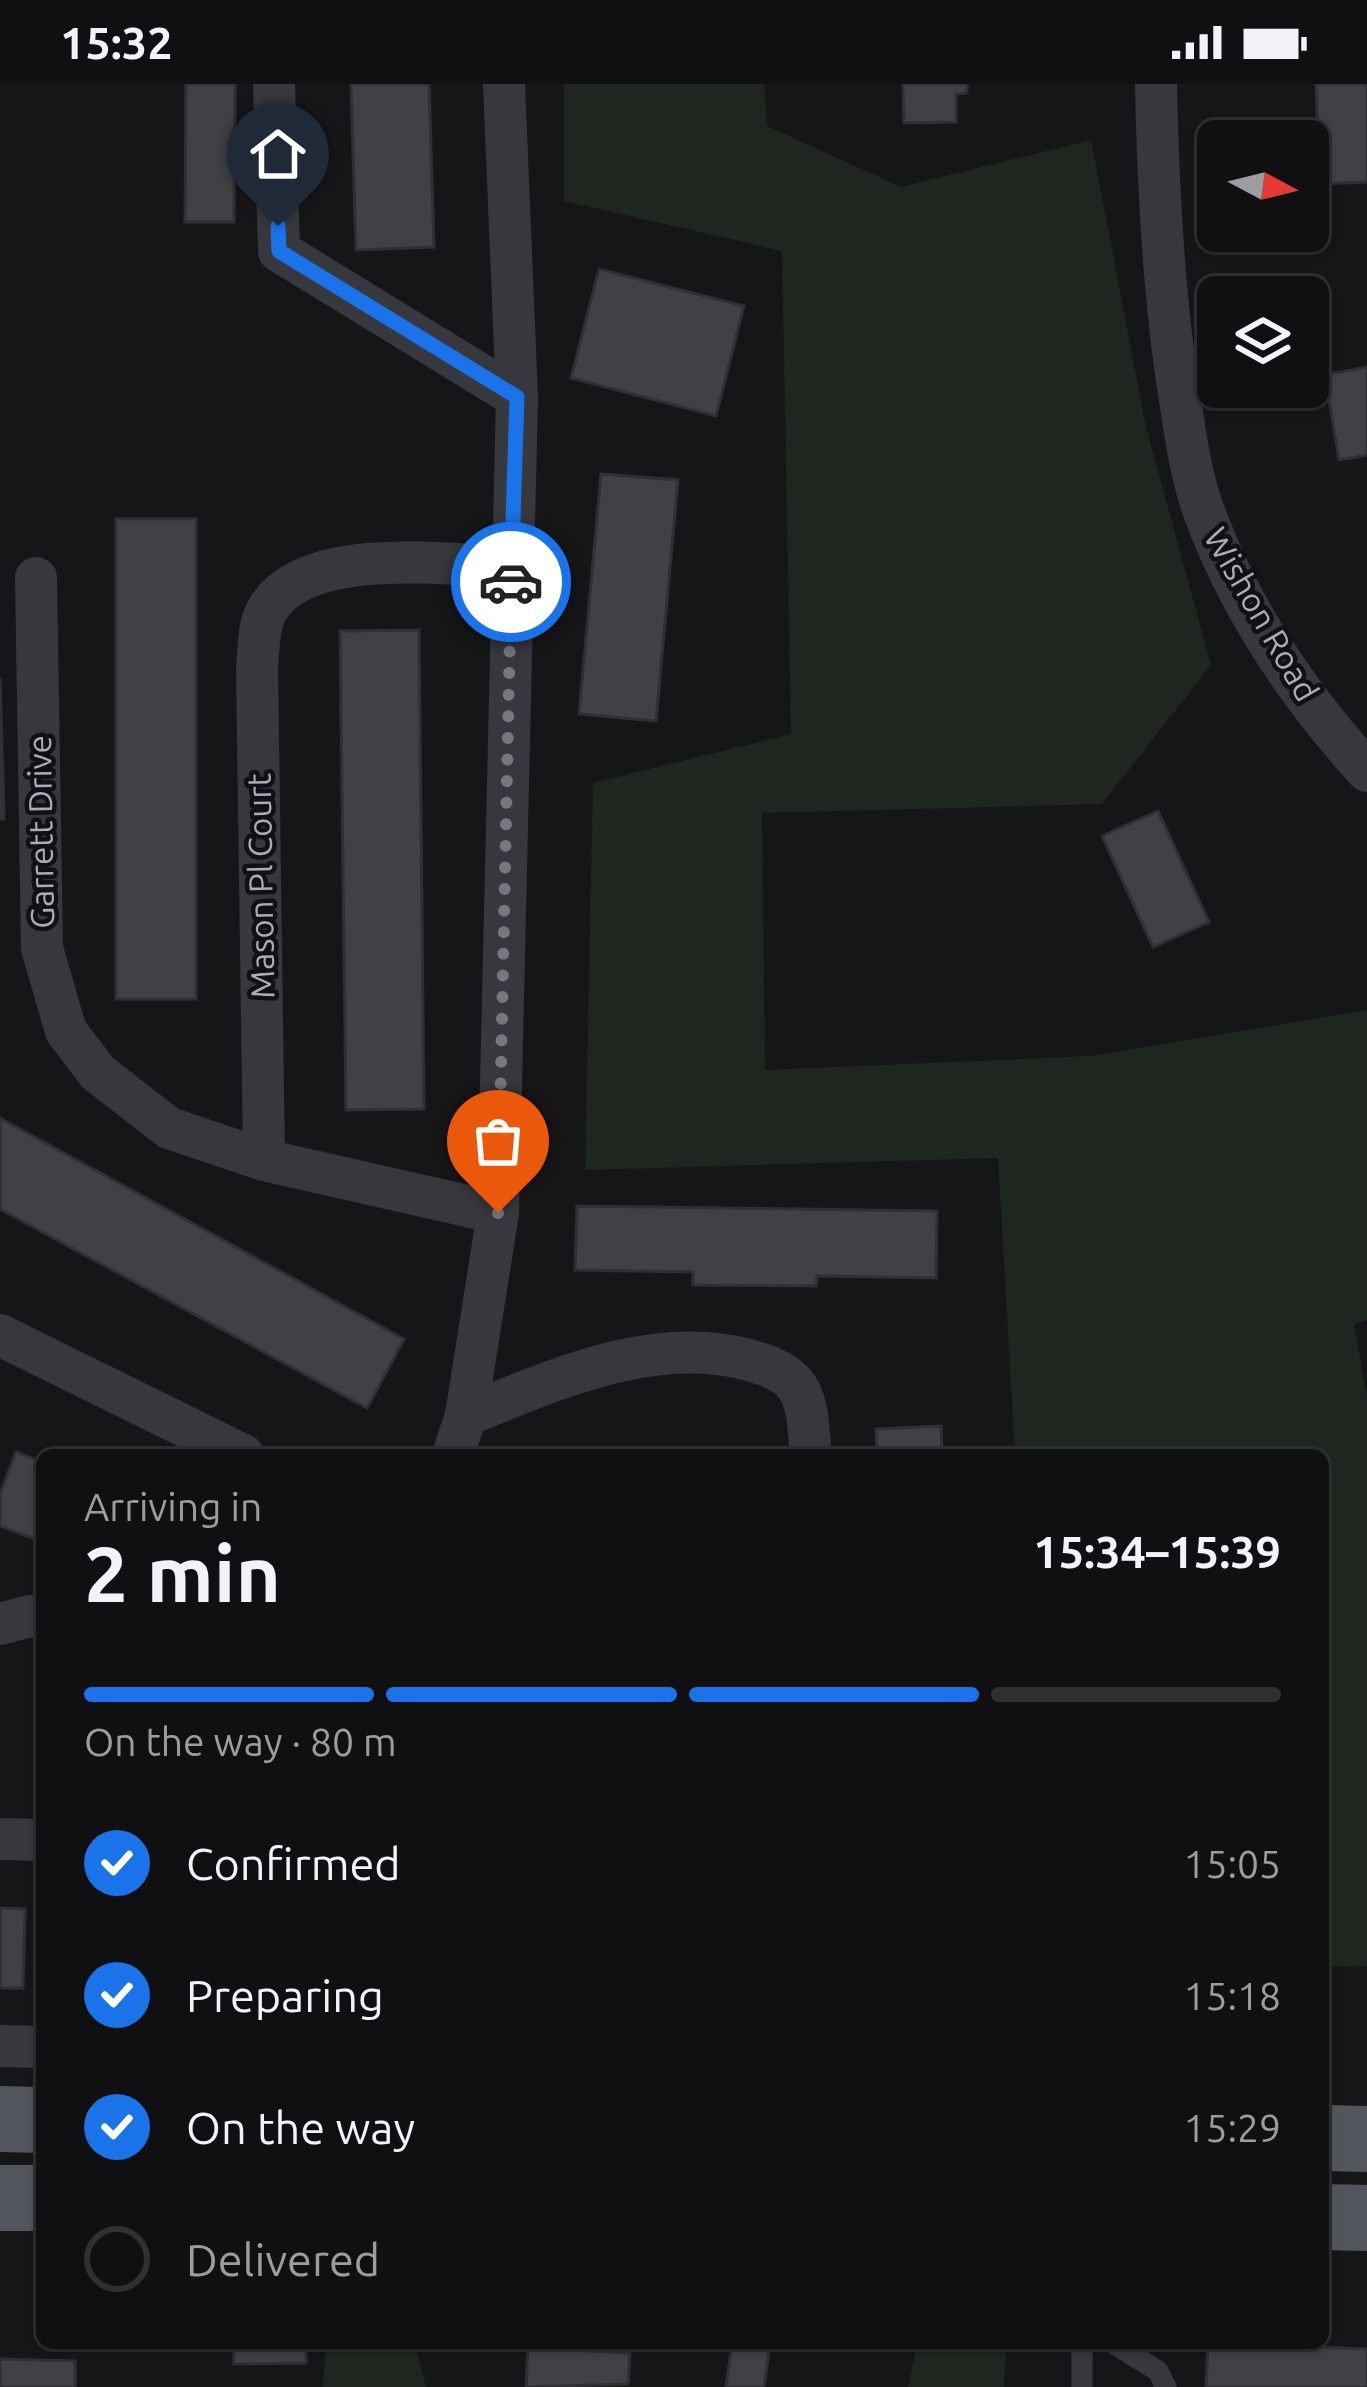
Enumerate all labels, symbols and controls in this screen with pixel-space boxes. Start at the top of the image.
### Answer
text: 15:32 [60,17,173,68]
pin [227,103,329,226]
north arrow [1197,120,1329,252]
map controls [1197,120,1329,408]
icon: home [245,121,311,187]
button: layers [1197,276,1329,408]
street label: Wishon Road [1197,521,1327,707]
courier [451,522,571,642]
icon: car [478,549,544,615]
street label: Garrett Drive [20,735,60,929]
street label: Mason Pl Court [240,773,280,999]
pin [447,1090,549,1213]
icon: bag [465,1108,531,1174]
text: Arriving in [84,1485,262,1528]
text: 15:34–15:39 [1033,1526,1281,1577]
text: 2 min [84,1529,281,1617]
text: On the way · 80 m [84,1720,397,1763]
icon: check [84,1830,150,1896]
text: Confirmed [186,1838,401,1889]
text: 15:05 [1183,1842,1281,1885]
icon: check [84,1962,150,2028]
text: Preparing [186,1970,384,2021]
text: 15:18 [1183,1974,1281,2017]
icon: check [84,2094,150,2160]
text: On the way [186,2102,415,2153]
text: 15:29 [1183,2106,1281,2149]
text: Delivered [186,2234,380,2285]

